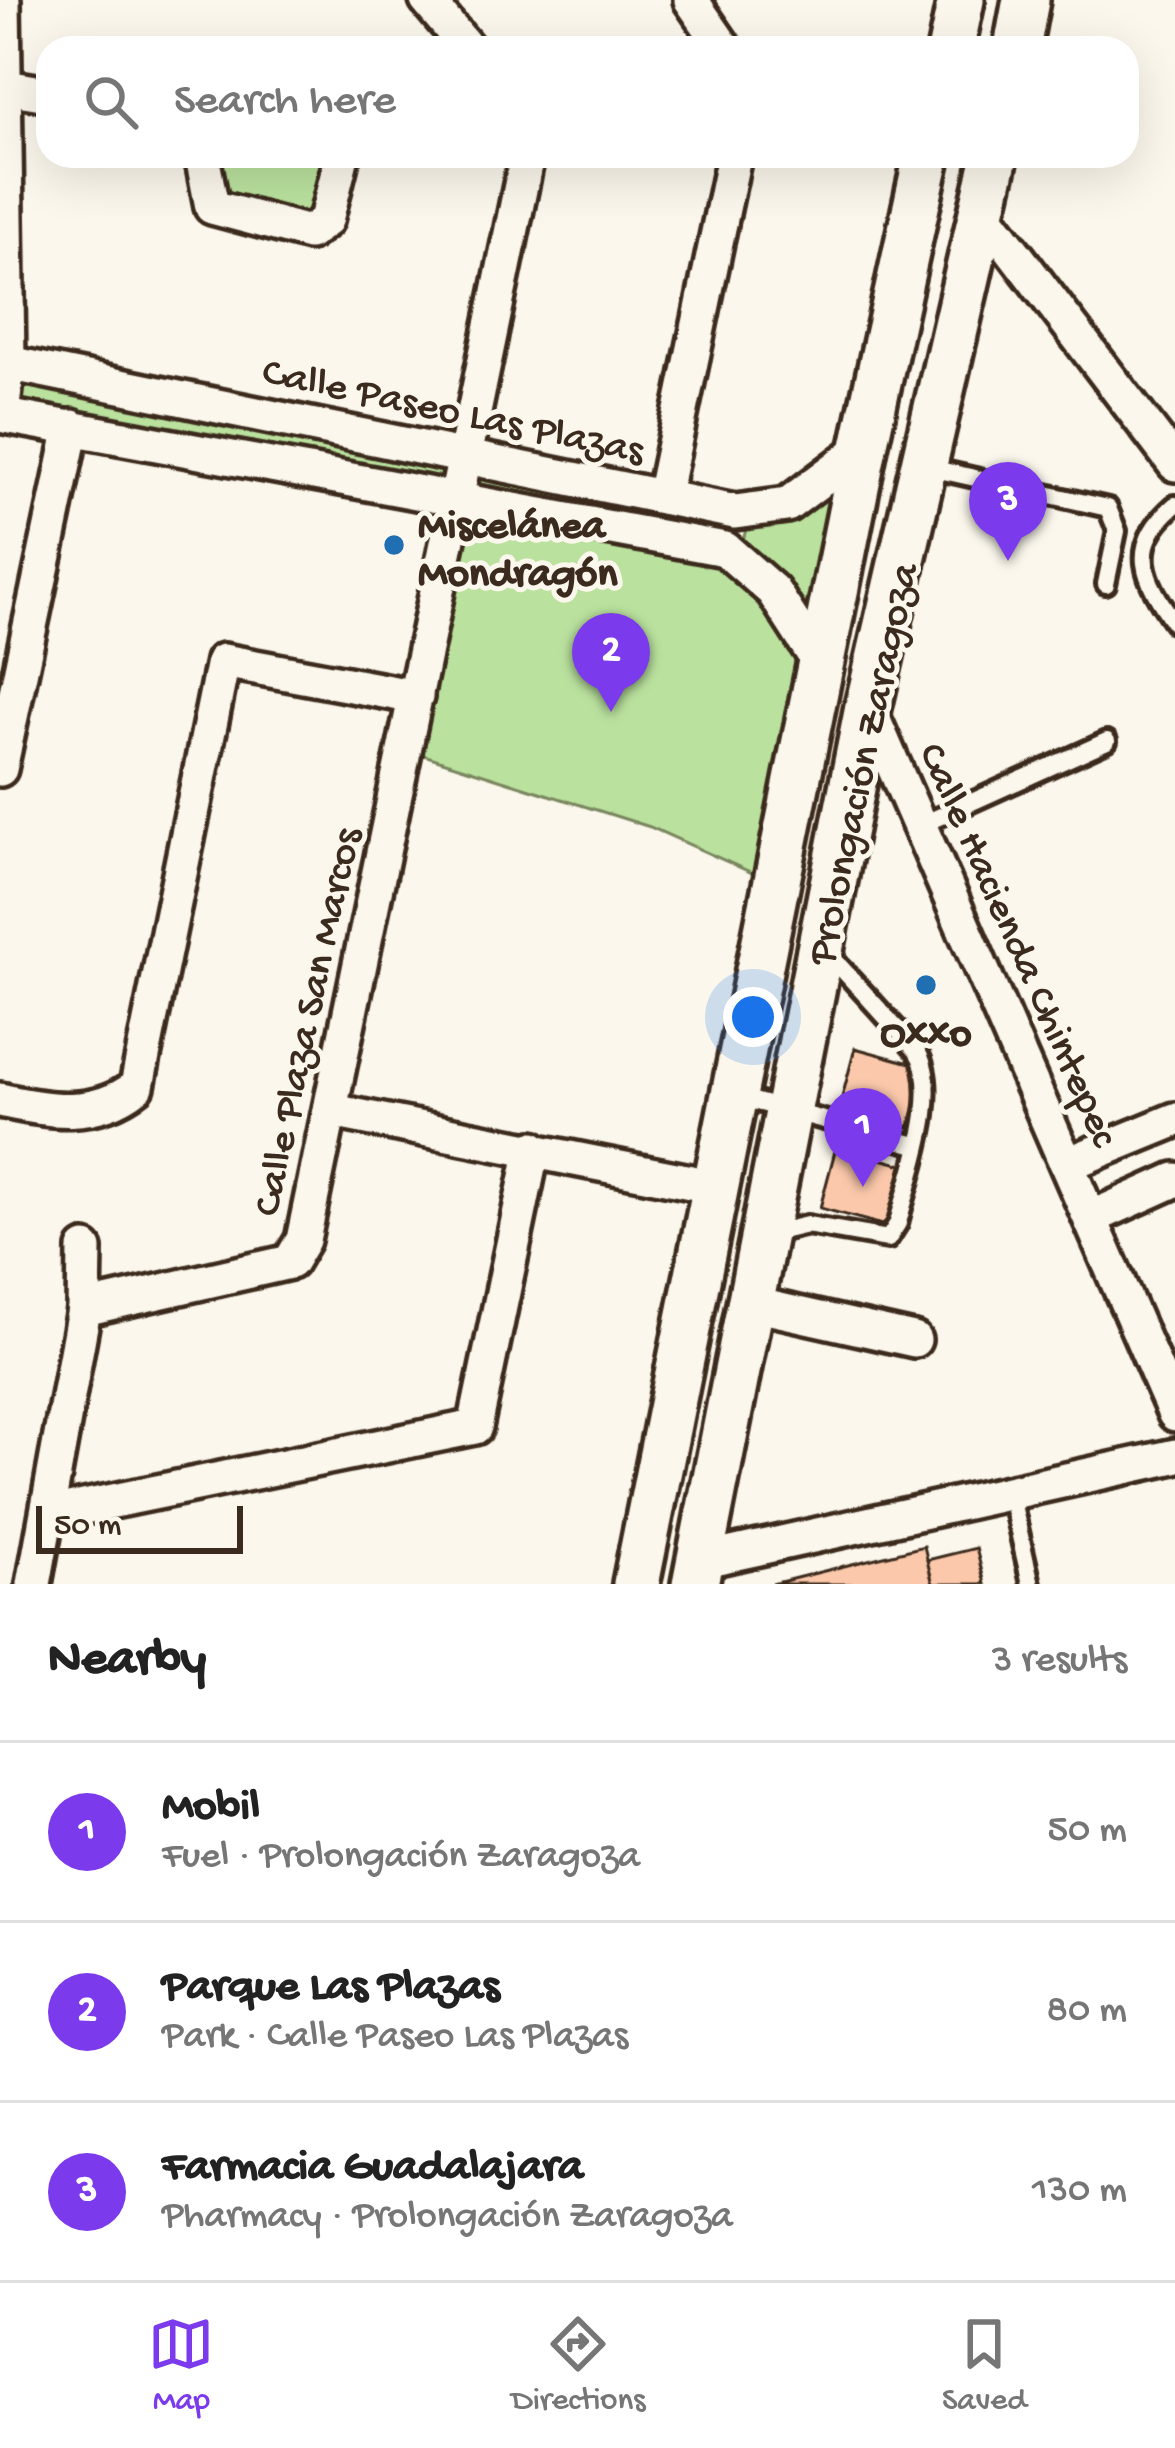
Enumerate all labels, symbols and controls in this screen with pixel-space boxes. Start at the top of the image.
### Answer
search box [36,36,1139,168]
icon: search [78,69,144,135]
text: Search here [174,76,396,129]
street label: Calle Paseo Las Plazas [257,350,649,479]
pin: 3 [969,462,1047,561]
place label: Miscelánea Mondragón [418,504,618,601]
marker: Miscelánea Mondragón [381,532,407,558]
street label: Prolongación Zaragoza [799,558,933,972]
pin: 2 [572,613,650,712]
street label: Calle Hacienda Chintepec [904,737,1127,1157]
street label: Calle Plaza San Marcos [245,823,376,1221]
marker: Oxxo [913,972,939,998]
your location [723,987,783,1047]
place label: Oxxo [880,1012,972,1061]
pin: 1 [824,1088,902,1187]
scale bar [36,1500,243,1553]
text: 50 m [54,1508,121,1546]
text: Nearby [48,1632,206,1692]
text: 3 results [992,1639,1127,1685]
text: Mobil [162,1782,260,1835]
text: 1 [79,1809,95,1855]
text: 50 m [1047,1809,1127,1855]
text: Fuel · Prolongación Zaragoza [162,1835,640,1881]
text: Parque Las Plazas [162,1962,499,2015]
text: 2 [77,1989,97,2035]
text: 80 m [1047,1989,1127,2035]
text: Park · Calle Paseo Las Plazas [162,2015,628,2061]
text: Farmacia Guadalajara [162,2142,583,2195]
text: 3 [77,2169,97,2215]
text: 130 m [1032,2169,1127,2215]
text: Pharmacy · Prolongación Zaragoza [162,2195,733,2241]
tab: Map [148,2311,214,2421]
tab: Directions [511,2311,645,2421]
tab: Saved [942,2311,1027,2421]

